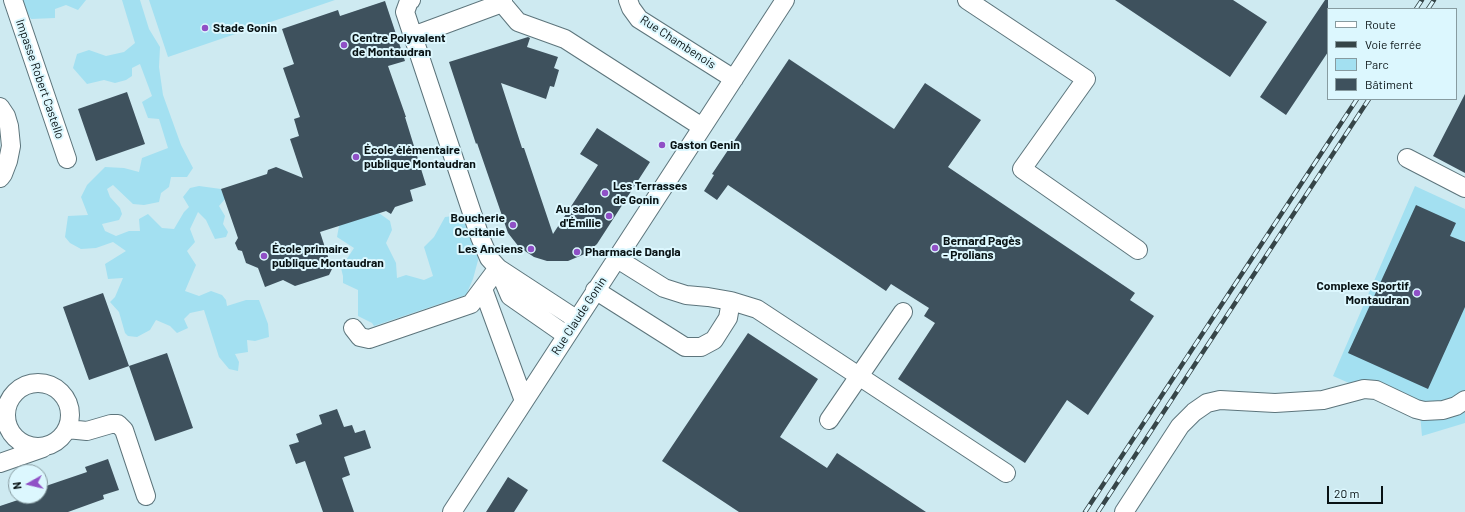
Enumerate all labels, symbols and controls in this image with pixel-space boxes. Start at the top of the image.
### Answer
legend [1327,8,1457,100]
street label: Rue Chambenois [638,12,718,72]
street label: Impasse Robert Castello [13,17,67,141]
text: Route [1365,17,1396,31]
place label: Stade Gonin [213,21,277,35]
marker: Stade Gonin [200,23,210,33]
place label: Centre Polyvalent de Montaudran [352,31,446,59]
text: Voie ferrée [1365,37,1421,51]
marker: Centre Polyvalent de Montaudran [339,40,349,50]
text: Parc [1365,57,1389,71]
text: Bâtiment [1365,77,1413,91]
place label: Gaston Genin [670,138,740,152]
marker: Gaston Genin [657,140,667,150]
place label: École élémentaire publique Montaudran [364,143,476,171]
marker: École élémentaire publique Montaudran [351,152,361,162]
place label: Les Terrasses de Gonin [613,179,687,207]
marker: Les Terrasses de Gonin [600,188,610,198]
place label: Au salon d'Émilie [555,202,601,230]
place label: Boucherie Occitanie [451,211,505,239]
marker: Au salon d'Émilie [604,211,614,221]
marker: Boucherie Occitanie [508,220,518,230]
place label: Bernard Pagès - Prolians [943,234,1021,262]
place label: École primaire publique Montaudran [272,242,384,270]
place label: Les Anciens [458,242,523,256]
marker: Bernard Pagès - Prolians [930,243,940,253]
marker: Les Anciens [526,244,536,254]
place label: Pharmacie Dangla [585,245,681,259]
marker: Pharmacie Dangla [572,247,582,257]
marker: École primaire publique Montaudran [259,251,269,261]
street label: Rue Claude Gonin [548,274,610,358]
place label: Complexe Sportif Montaudran [1317,279,1409,307]
marker: Complexe Sportif Montaudran [1412,288,1422,298]
north arrow [8,464,48,504]
scale bar [1329,478,1385,504]
text: N [10,481,24,490]
text: 20 m [1334,486,1360,500]

